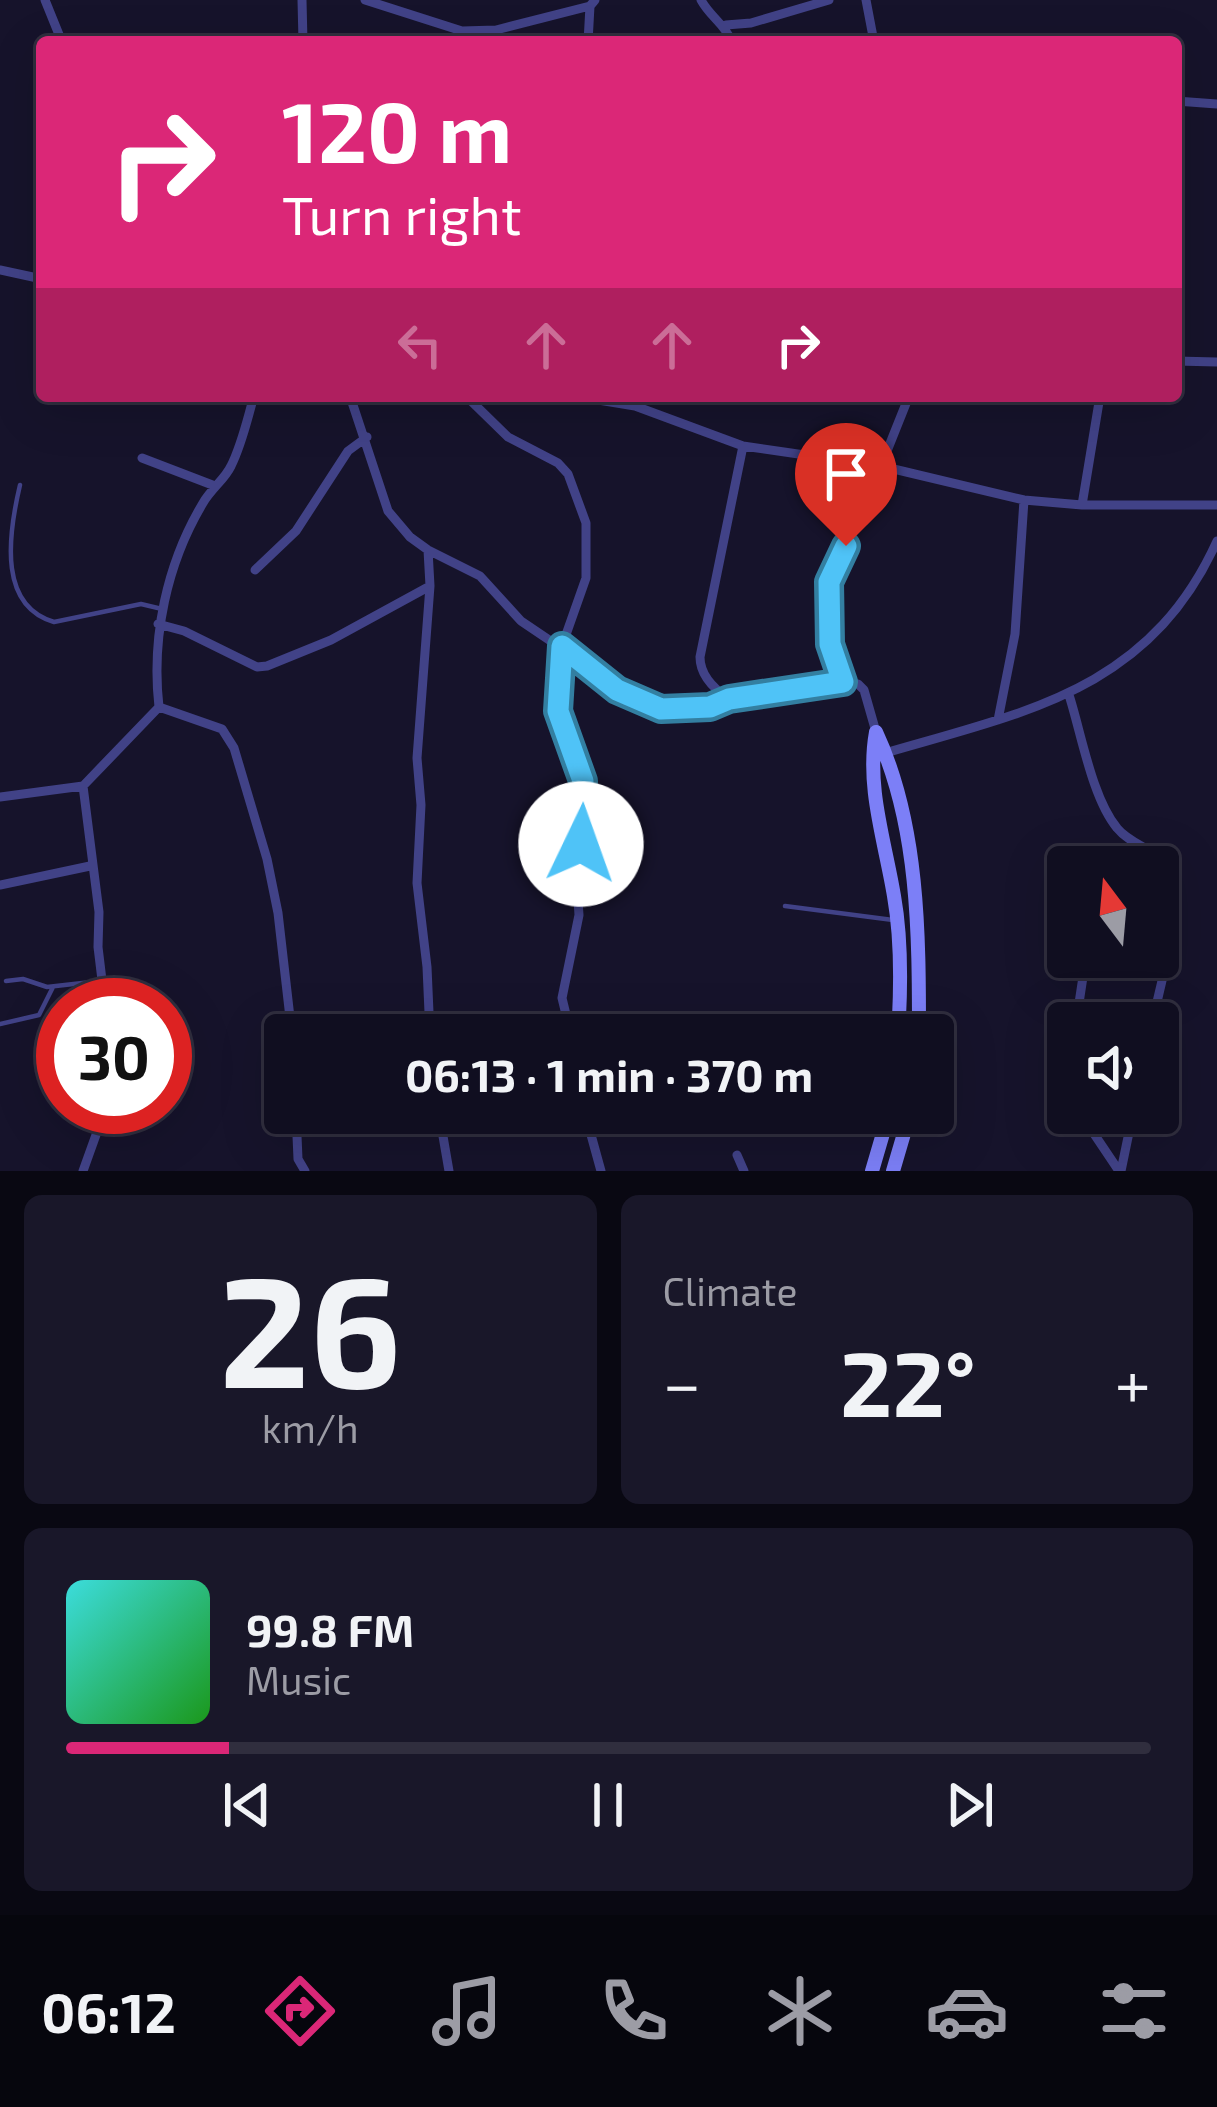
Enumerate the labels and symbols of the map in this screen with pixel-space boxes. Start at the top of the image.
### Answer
pin [795,423,897,546]
position arrow [518,781,644,907]
north arrow [1047,846,1179,978]
speed limit sign: 30 [36,978,192,1134]

